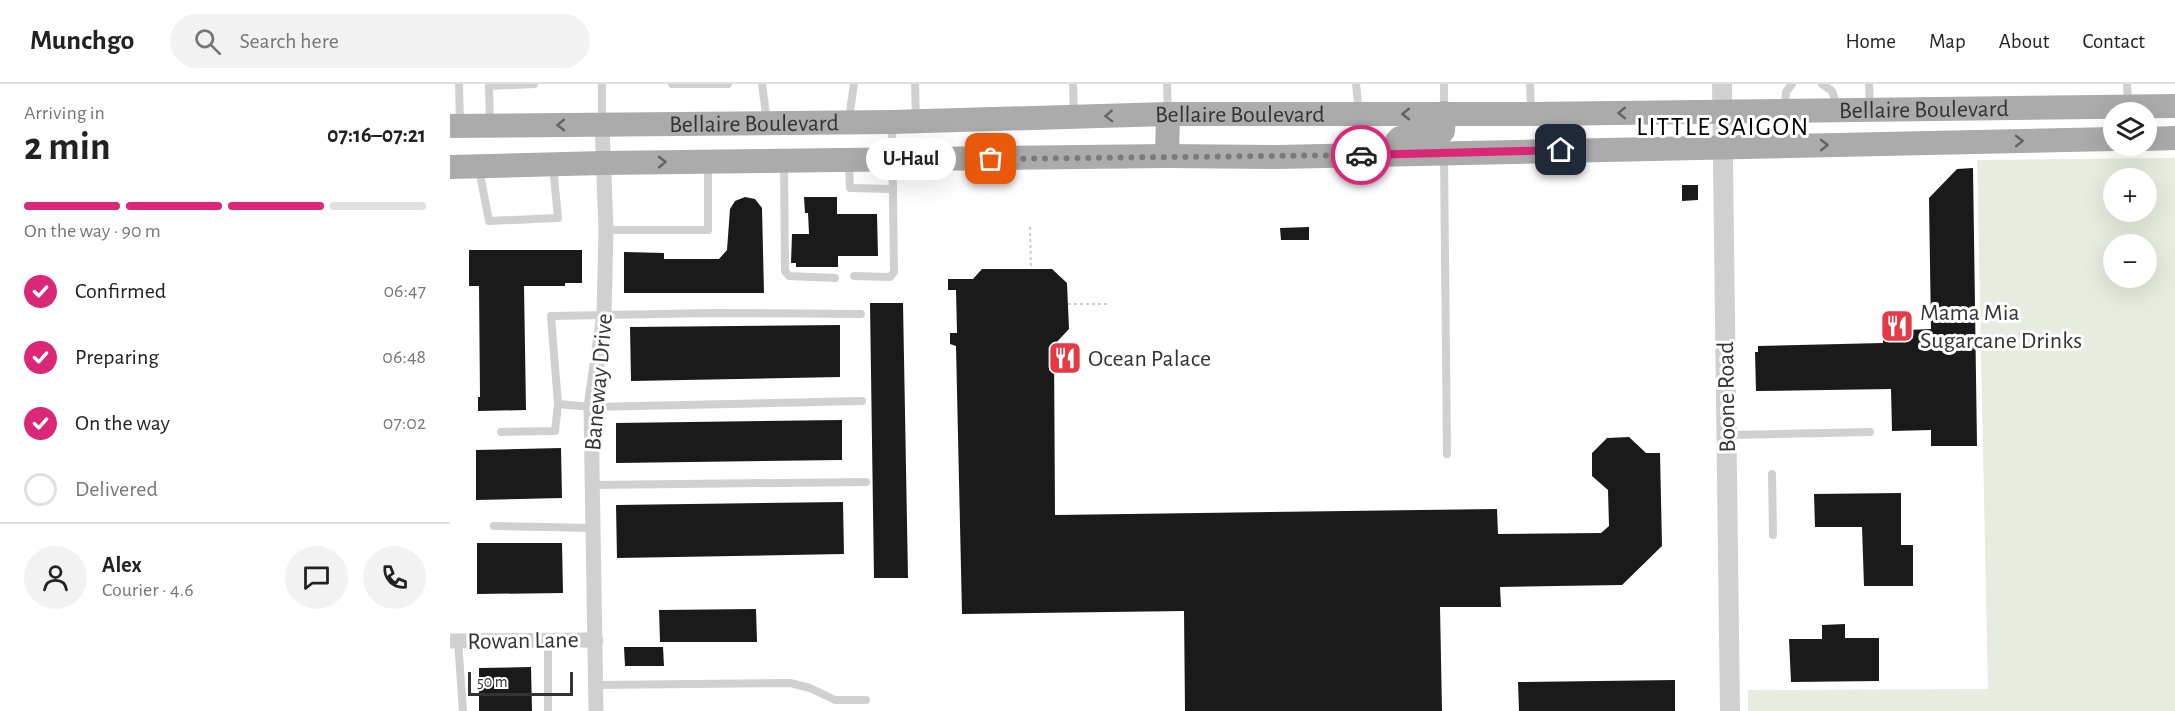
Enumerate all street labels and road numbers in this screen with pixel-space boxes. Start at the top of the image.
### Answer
street label: Bellaire Boulevard [1839,97,2009,123]
street label: Bellaire Boulevard [1155,103,1325,127]
street label: Bellaire Boulevard [669,111,839,137]
street label: Baneway Drive [581,312,617,452]
street label: Boone Road [1714,341,1740,453]
street label: Rowan Lane [467,628,579,654]

